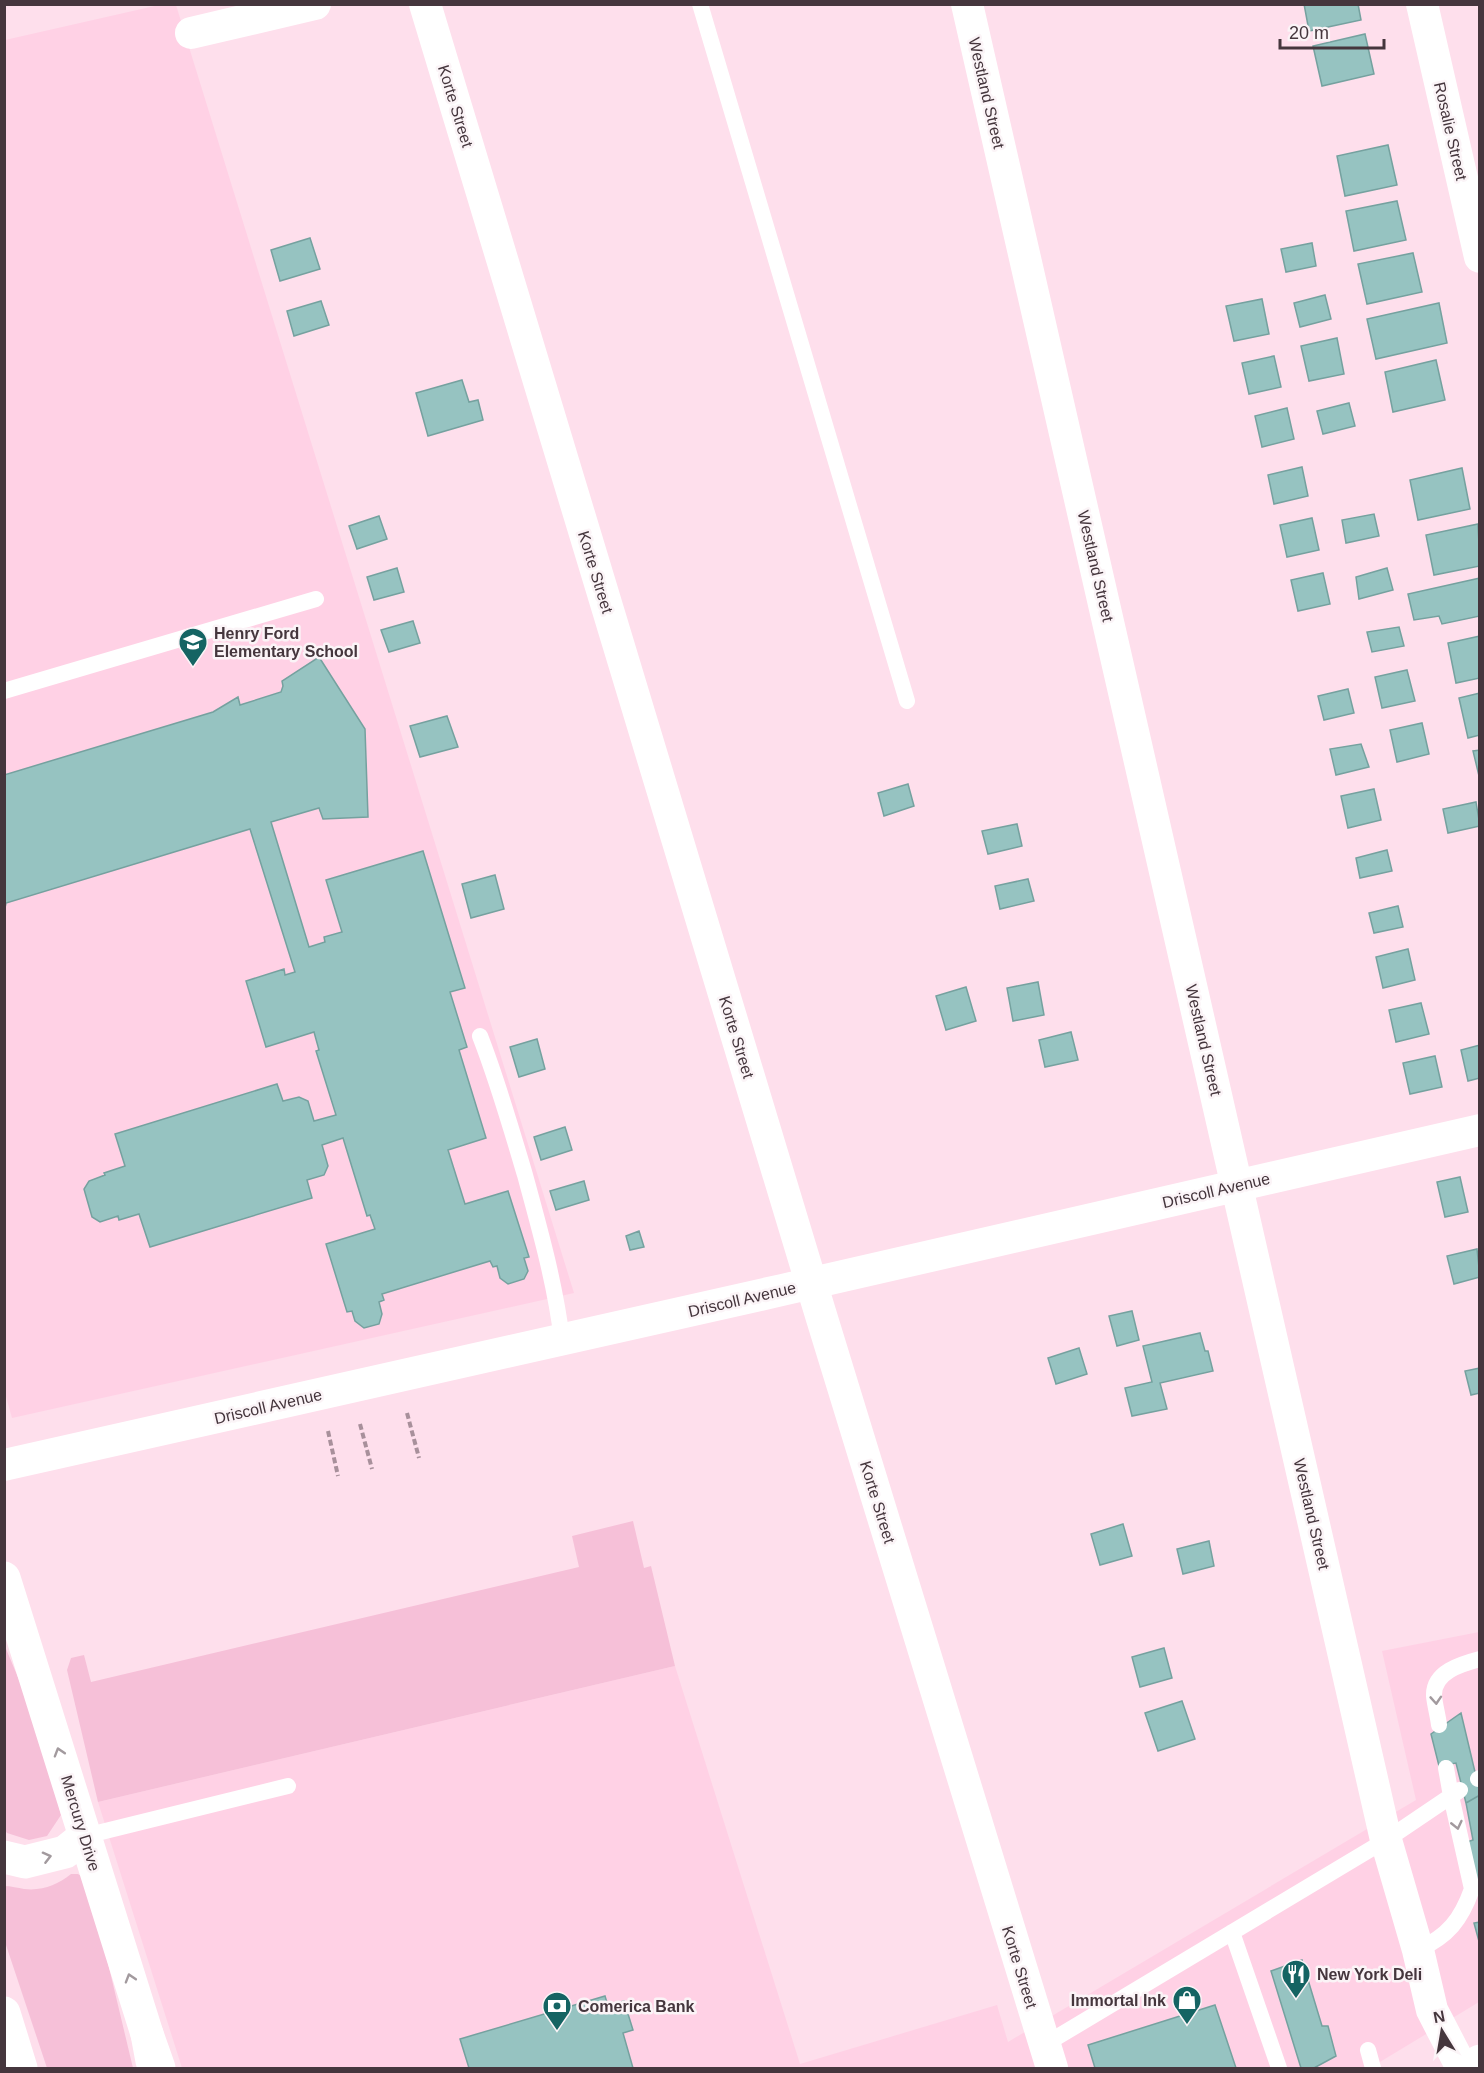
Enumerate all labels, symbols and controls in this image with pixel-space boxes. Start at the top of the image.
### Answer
scale bar [1280,12,1384,50]
text: 20 m [1289,23,1329,43]
street label: Westland Street [965,36,1008,151]
street label: Korte Street [435,63,476,150]
street label: Rosalie Street [1431,80,1470,183]
street label: Westland Street [1074,509,1117,624]
street label: Korte Street [575,529,616,616]
place label: Henry Ford Elementary School [214,625,358,660]
school or university icon: Henry Ford Elementary School [177,626,209,668]
street label: Westland Street [1182,983,1225,1098]
street label: Korte Street [716,994,757,1081]
street label: Driscoll Avenue [1161,1170,1272,1211]
street label: Driscoll Avenue [687,1279,798,1320]
street label: Driscoll Avenue [213,1386,324,1427]
street label: Westland Street [1290,1457,1333,1572]
street label: Korte Street [857,1459,898,1546]
one-way arrow [1429,1695,1442,1705]
one-way arrow [54,1747,66,1758]
street label: Mercury Drive [58,1773,103,1873]
one-way arrow [1450,1820,1463,1830]
one-way arrow [42,1851,52,1864]
street label: Korte Street [999,1924,1040,2011]
restaurant icon: New York Deli [1280,1958,1312,2000]
place label: New York Deli [1317,1966,1422,1983]
one-way arrow [124,1973,137,1984]
shop icon: Immortal Ink [1171,1984,1203,2026]
bank icon: Comerica Bank [541,1990,573,2032]
place label: Immortal Ink [1071,1992,1166,2009]
place label: Comerica Bank [578,1998,695,2015]
north arrow [1412,2001,1472,2061]
text: N [1432,2007,1447,2026]

